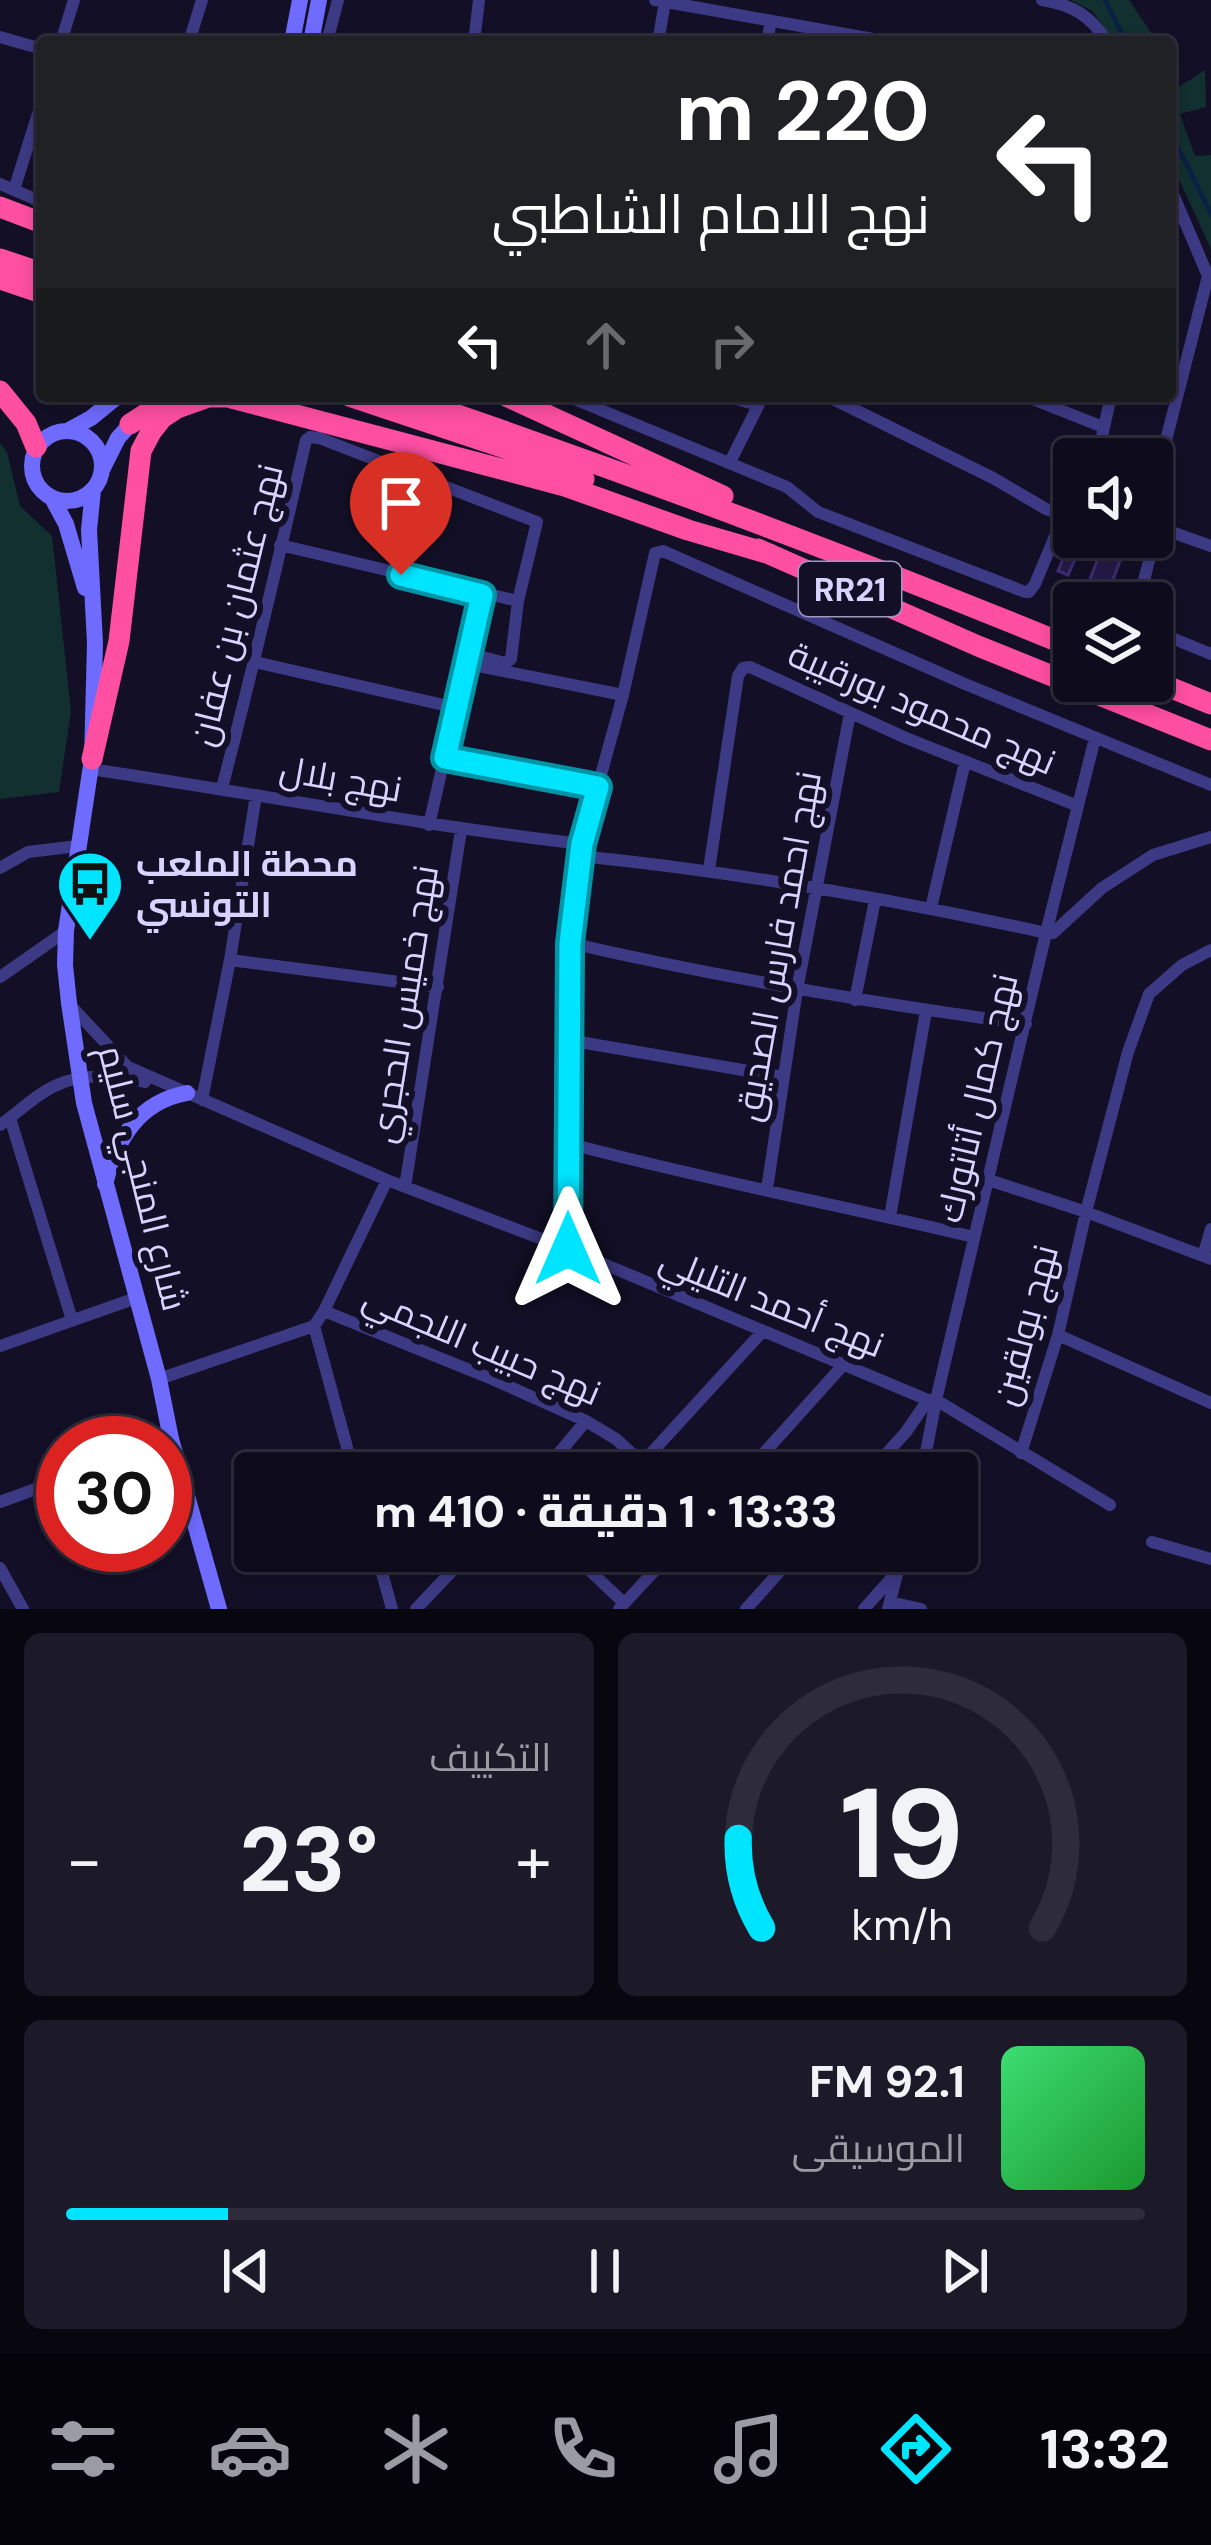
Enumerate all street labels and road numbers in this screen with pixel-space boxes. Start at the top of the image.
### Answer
street label: نهج عثمان بن عفان [178,459,295,751]
road number: RR21 [799,562,901,616]
street label: نهج محمود بورقيبة [781,630,1063,786]
street label: نهج بلال [276,745,406,814]
street label: نهج احمد فارس الصديق [724,767,833,1125]
street label: نهج خميس الحجري [359,862,453,1147]
street label: نهج كمال أتاتورك [925,969,1030,1228]
street label: شارع المنجي سليم [82,1040,199,1317]
street label: نهج أحمد التليلي [651,1236,891,1373]
street label: نهج بولقين [981,1239,1070,1411]
street label: نهج حبيب اللجمي [354,1274,608,1421]

